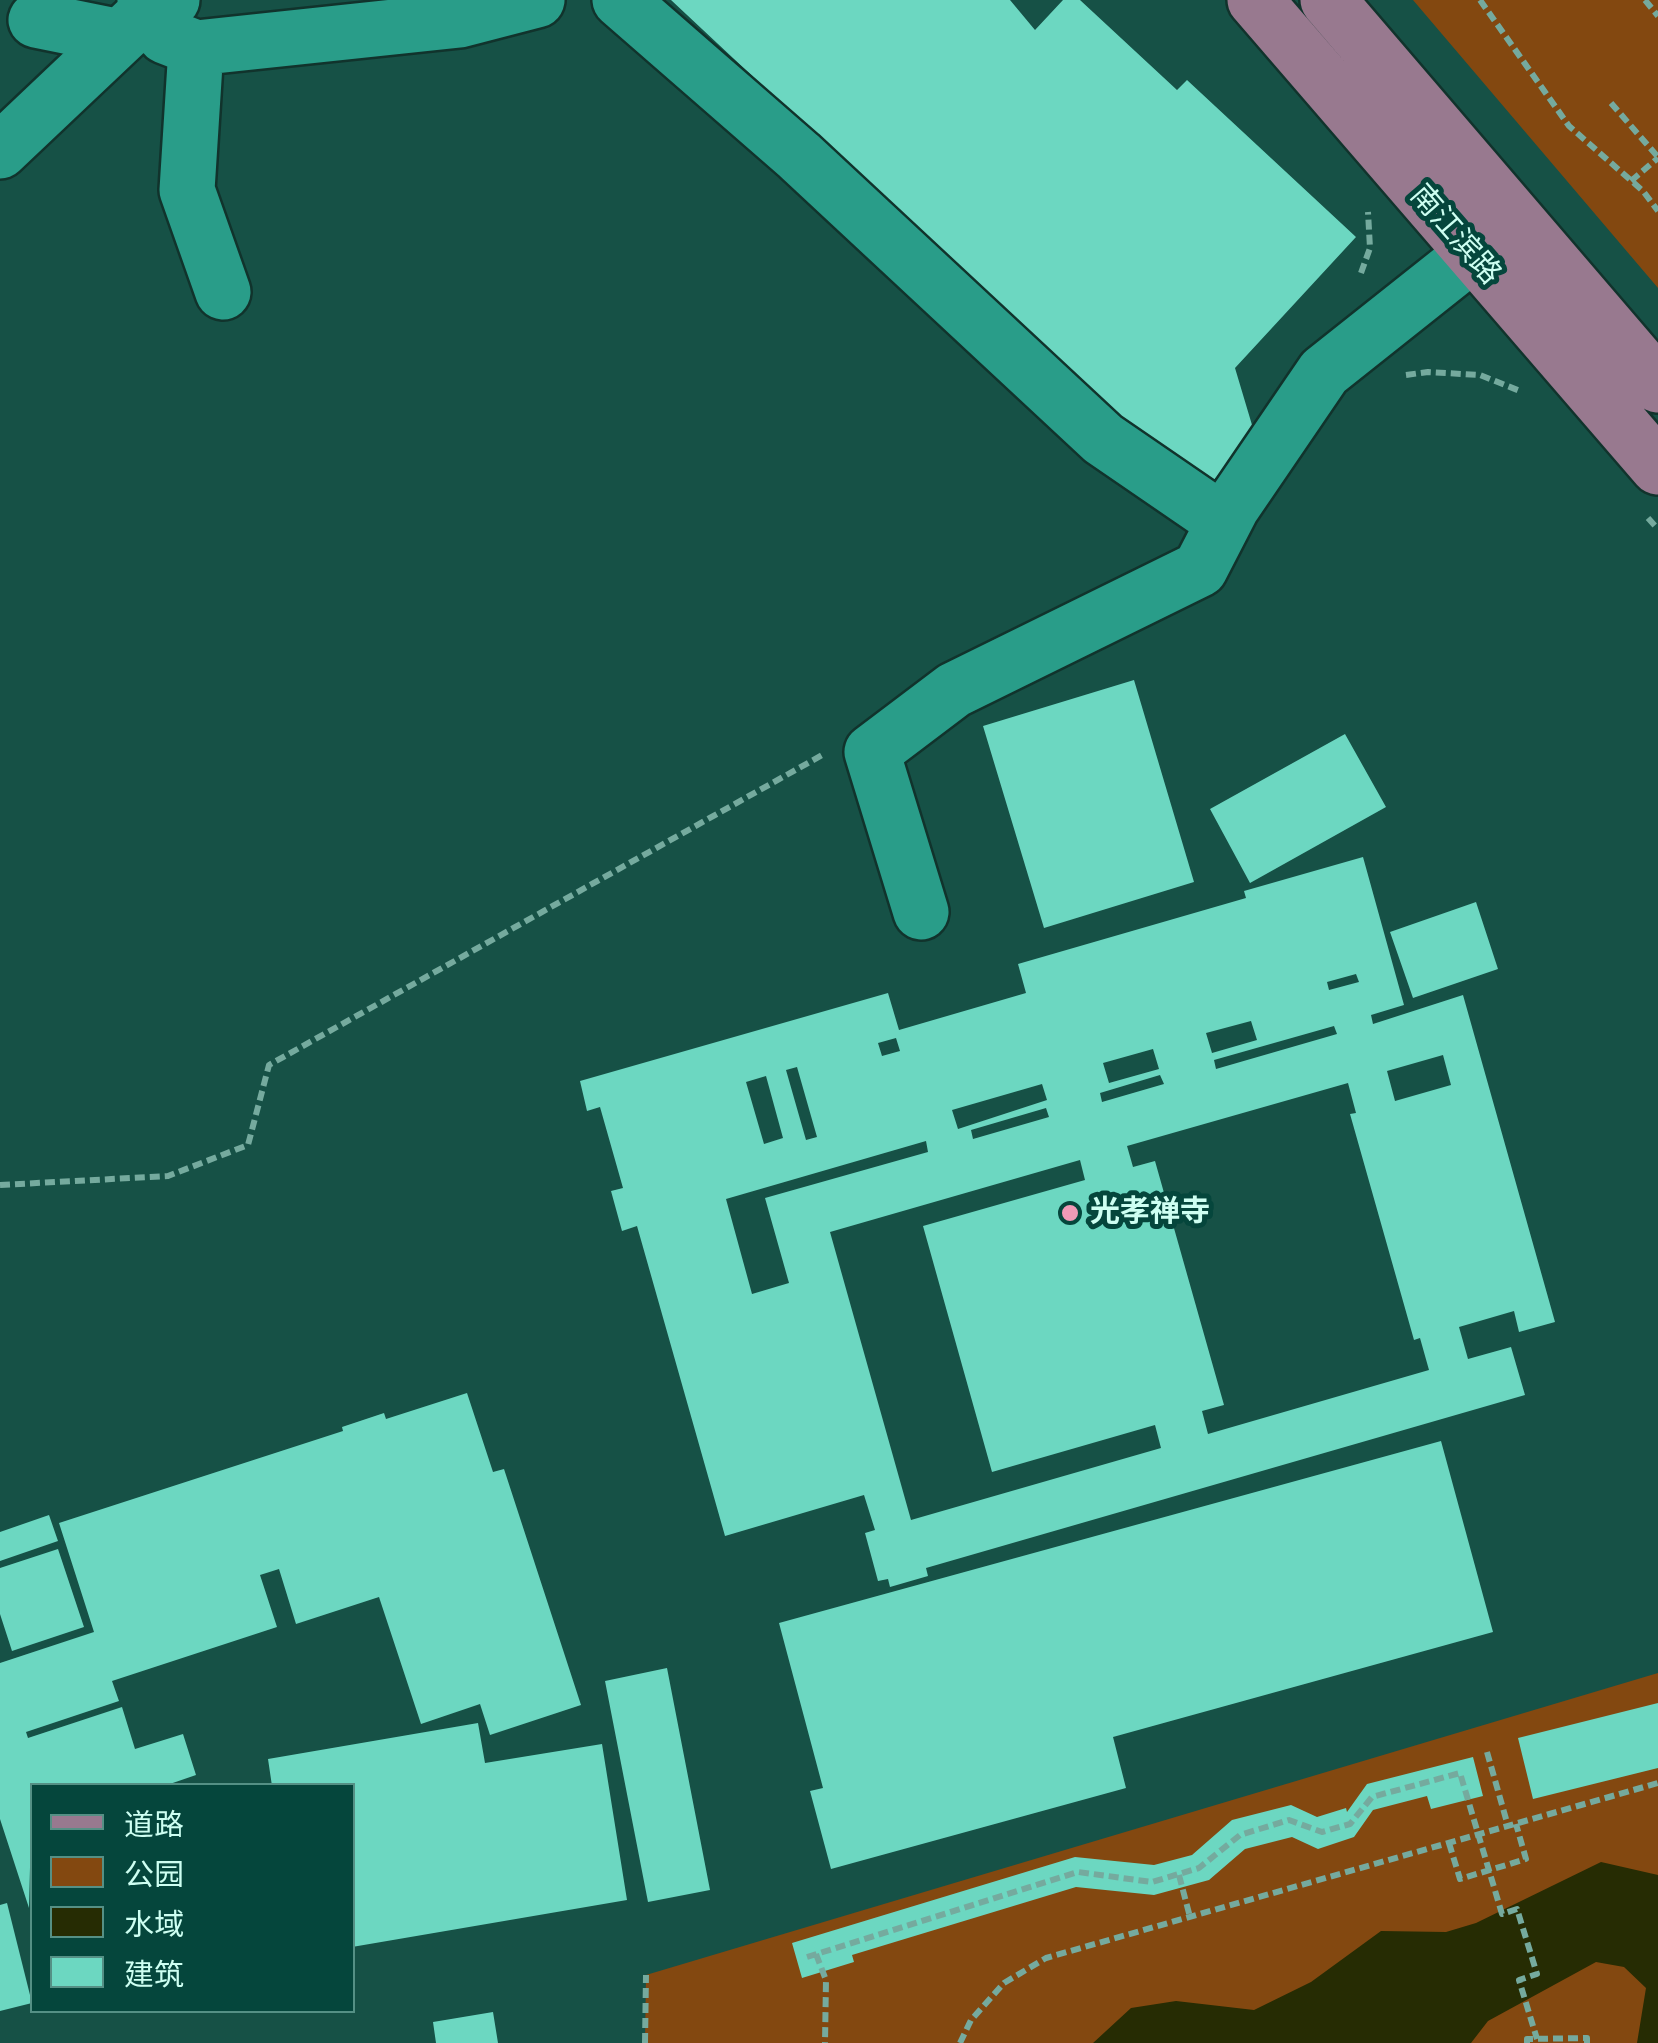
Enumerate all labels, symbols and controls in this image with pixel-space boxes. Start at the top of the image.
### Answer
street label: 南江滨路 [1402,178,1508,292]
place label: 光孝禅寺 [1090,1195,1210,1231]
marker: 光孝禅寺 [1059,1202,1081,1224]
legend [30,1783,355,2013]
text: 道路 [124,1806,184,1843]
text: 公园 [124,1856,184,1893]
text: 水域 [124,1906,184,1943]
text: 建筑 [124,1956,184,1993]

